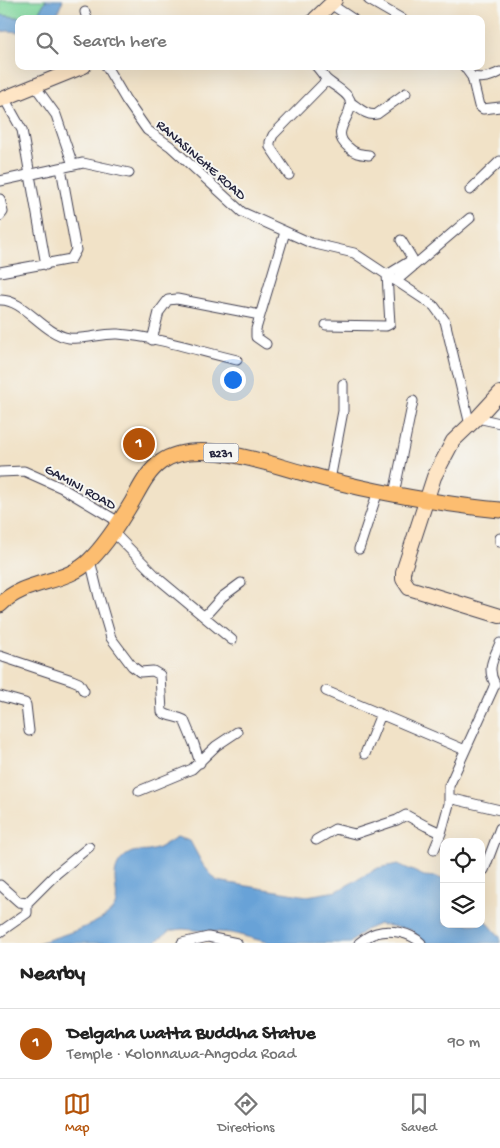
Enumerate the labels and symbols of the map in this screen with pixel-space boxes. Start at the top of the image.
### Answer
street label: RANASINGHE ROAD [152,117,250,205]
your location [220,367,246,393]
pin: 1 [123,425,155,463]
road number: B231 [204,443,238,462]
street label: GAMINI ROAD [41,462,119,515]

